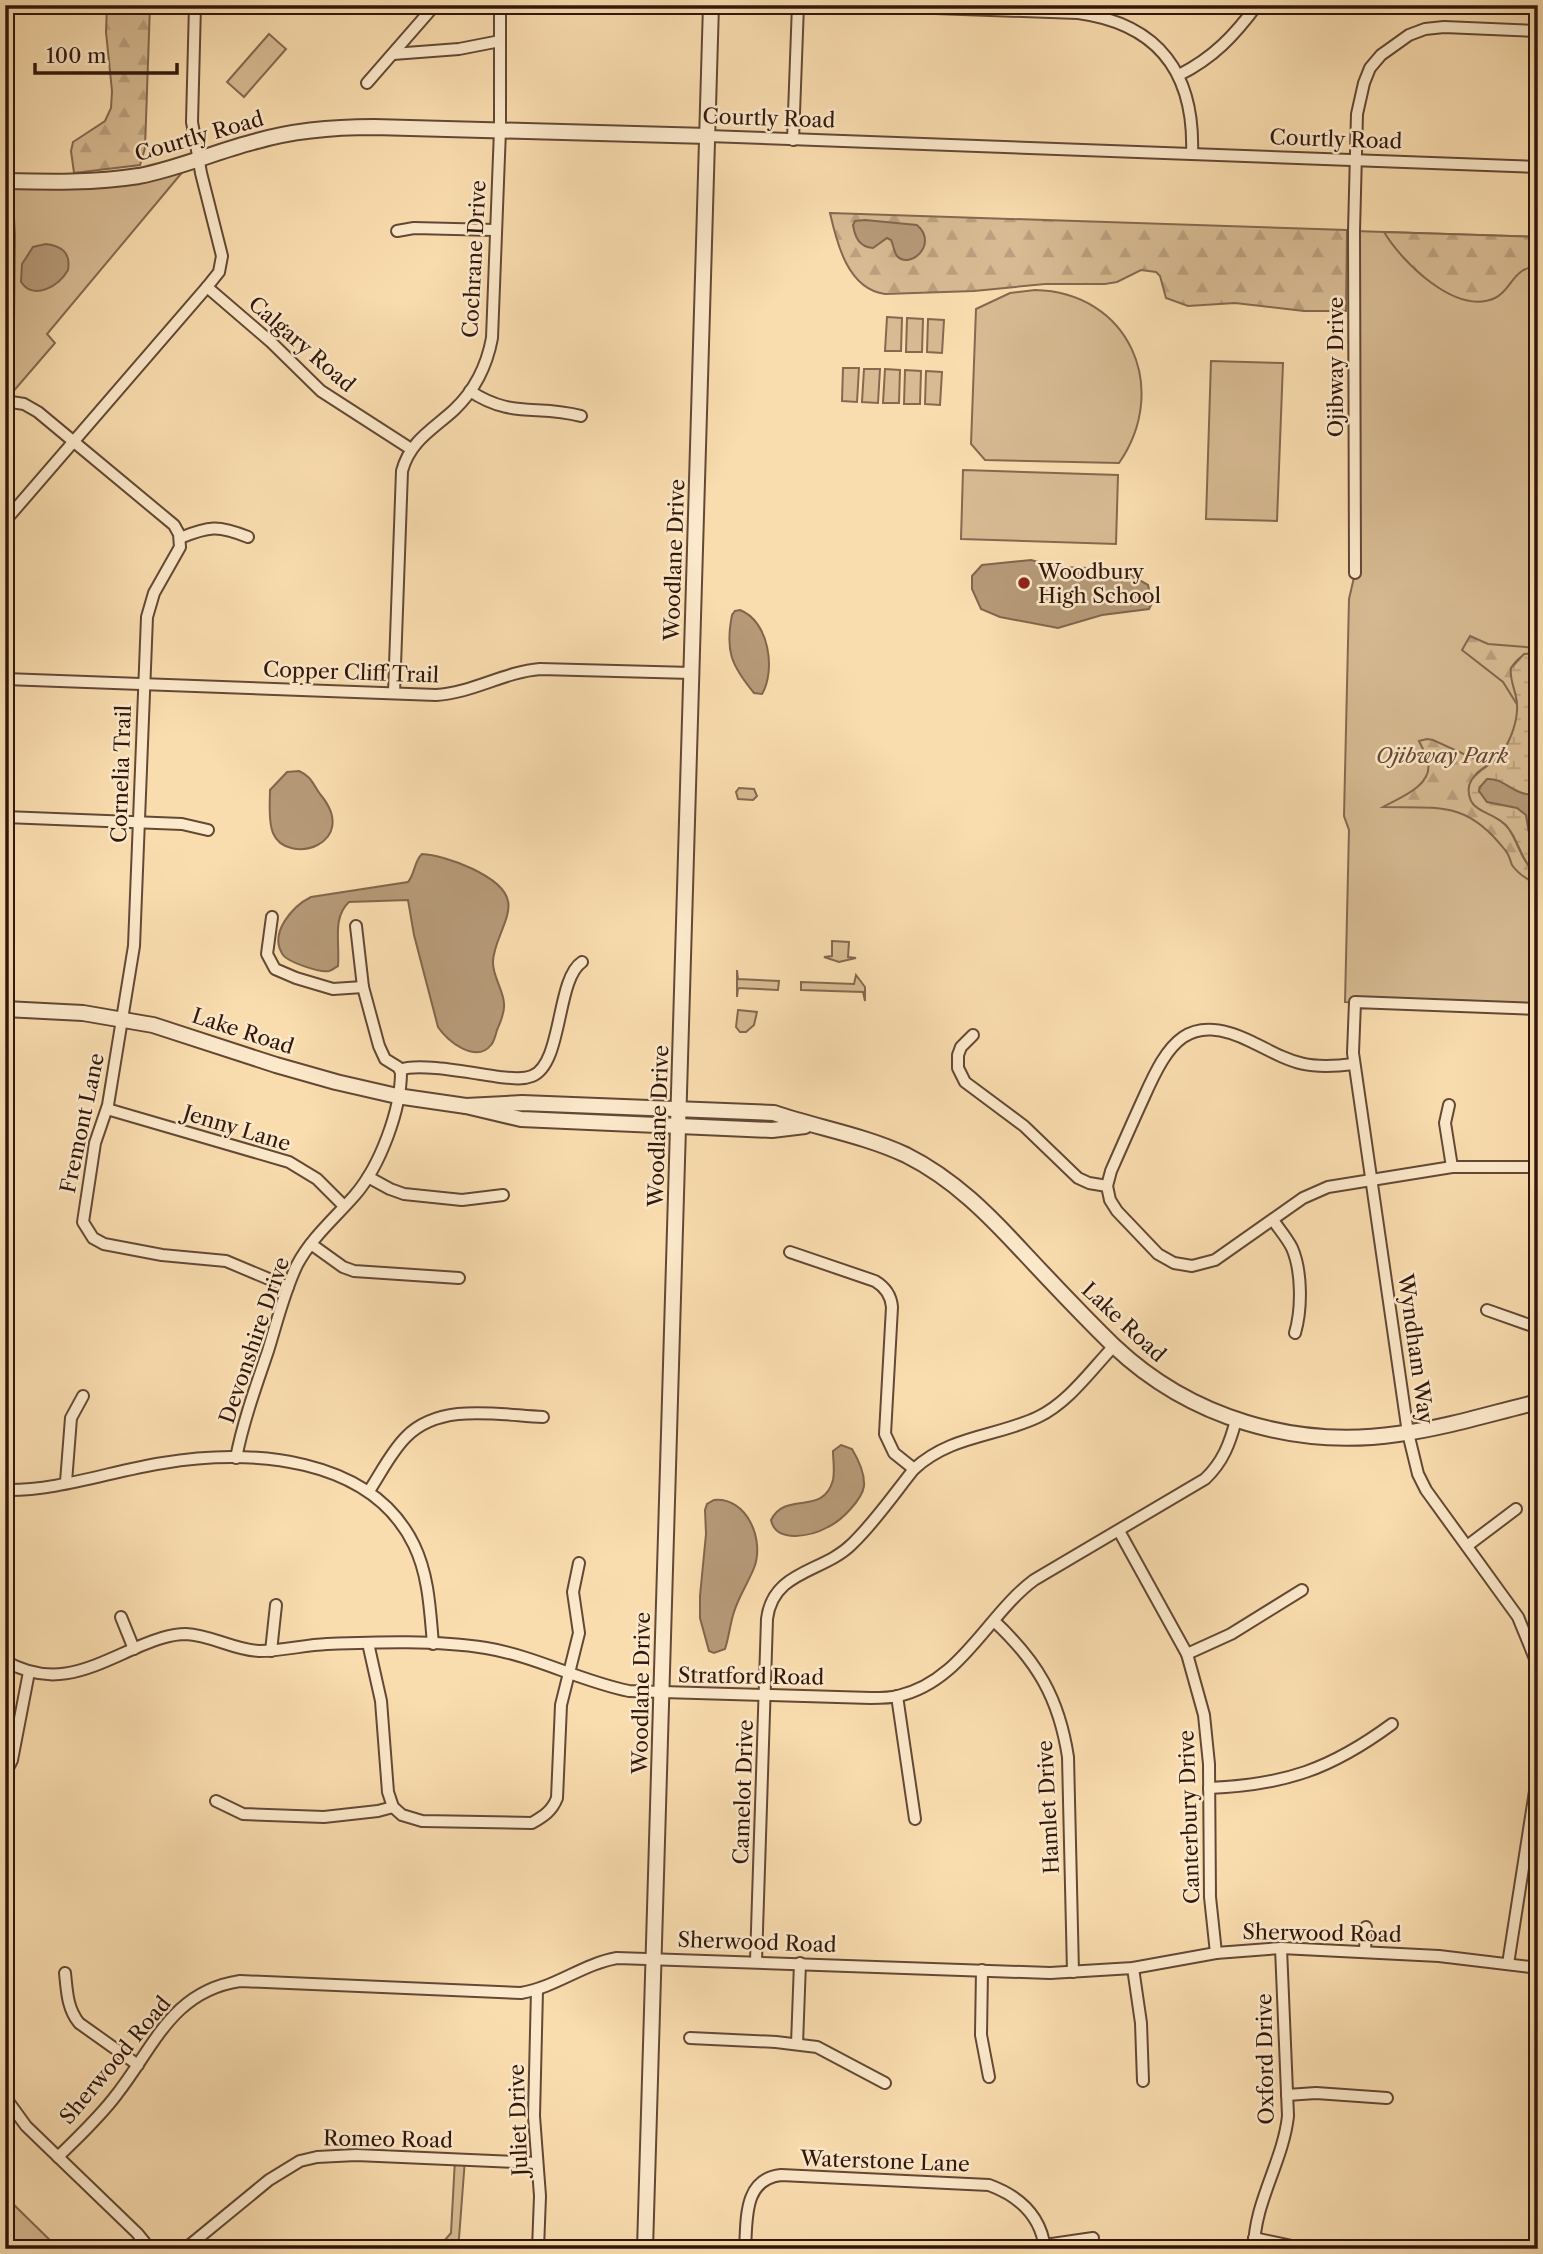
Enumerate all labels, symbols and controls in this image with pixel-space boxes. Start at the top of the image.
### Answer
scale bar [35,32,177,76]
text: 100 m [46,43,107,68]
street label: Courtly Road [702,103,836,133]
street label: Courtly Road [132,106,267,166]
street label: Courtly Road [1269,124,1403,154]
street label: Cochrane Drive [457,179,491,339]
street label: Calgary Road [244,291,361,397]
street label: Ojibway Drive [1323,297,1348,437]
street label: Woodlane Drive [659,479,689,642]
place label: Woodbury High School [1037,559,1161,608]
marker: Woodbury High School [1016,575,1032,591]
street label: Copper Cliff Trail [263,656,439,688]
street label: Cornelia Trail [106,704,136,844]
park label: Ojibway Park [1376,743,1508,768]
street label: Lake Road [189,1003,297,1059]
street label: Woodlane Drive [643,1045,673,1208]
street label: Fremont Lane [55,1051,109,1195]
street label: Jenny Lane [177,1099,294,1156]
street label: Devonshire Drive [214,1253,294,1427]
street label: Wyndham Way [1393,1271,1439,1426]
street label: Lake Road [1077,1277,1171,1367]
street label: Woodlane Drive [627,1612,655,1775]
street label: Stratford Road [678,1662,825,1690]
street label: Camelot Drive [728,1719,758,1865]
street label: Canterbury Drive [1173,1730,1205,1904]
street label: Hamlet Drive [1032,1739,1064,1875]
street label: Sherwood Road [1242,1919,1402,1947]
street label: Sherwood Road [677,1927,837,1957]
street label: Sherwood Road [54,1991,176,2129]
street label: Oxford Drive [1251,1993,1279,2125]
street label: Juliet Drive [504,2064,533,2179]
street label: Romeo Road [323,2125,453,2153]
street label: Waterstone Lane [799,2146,970,2176]

